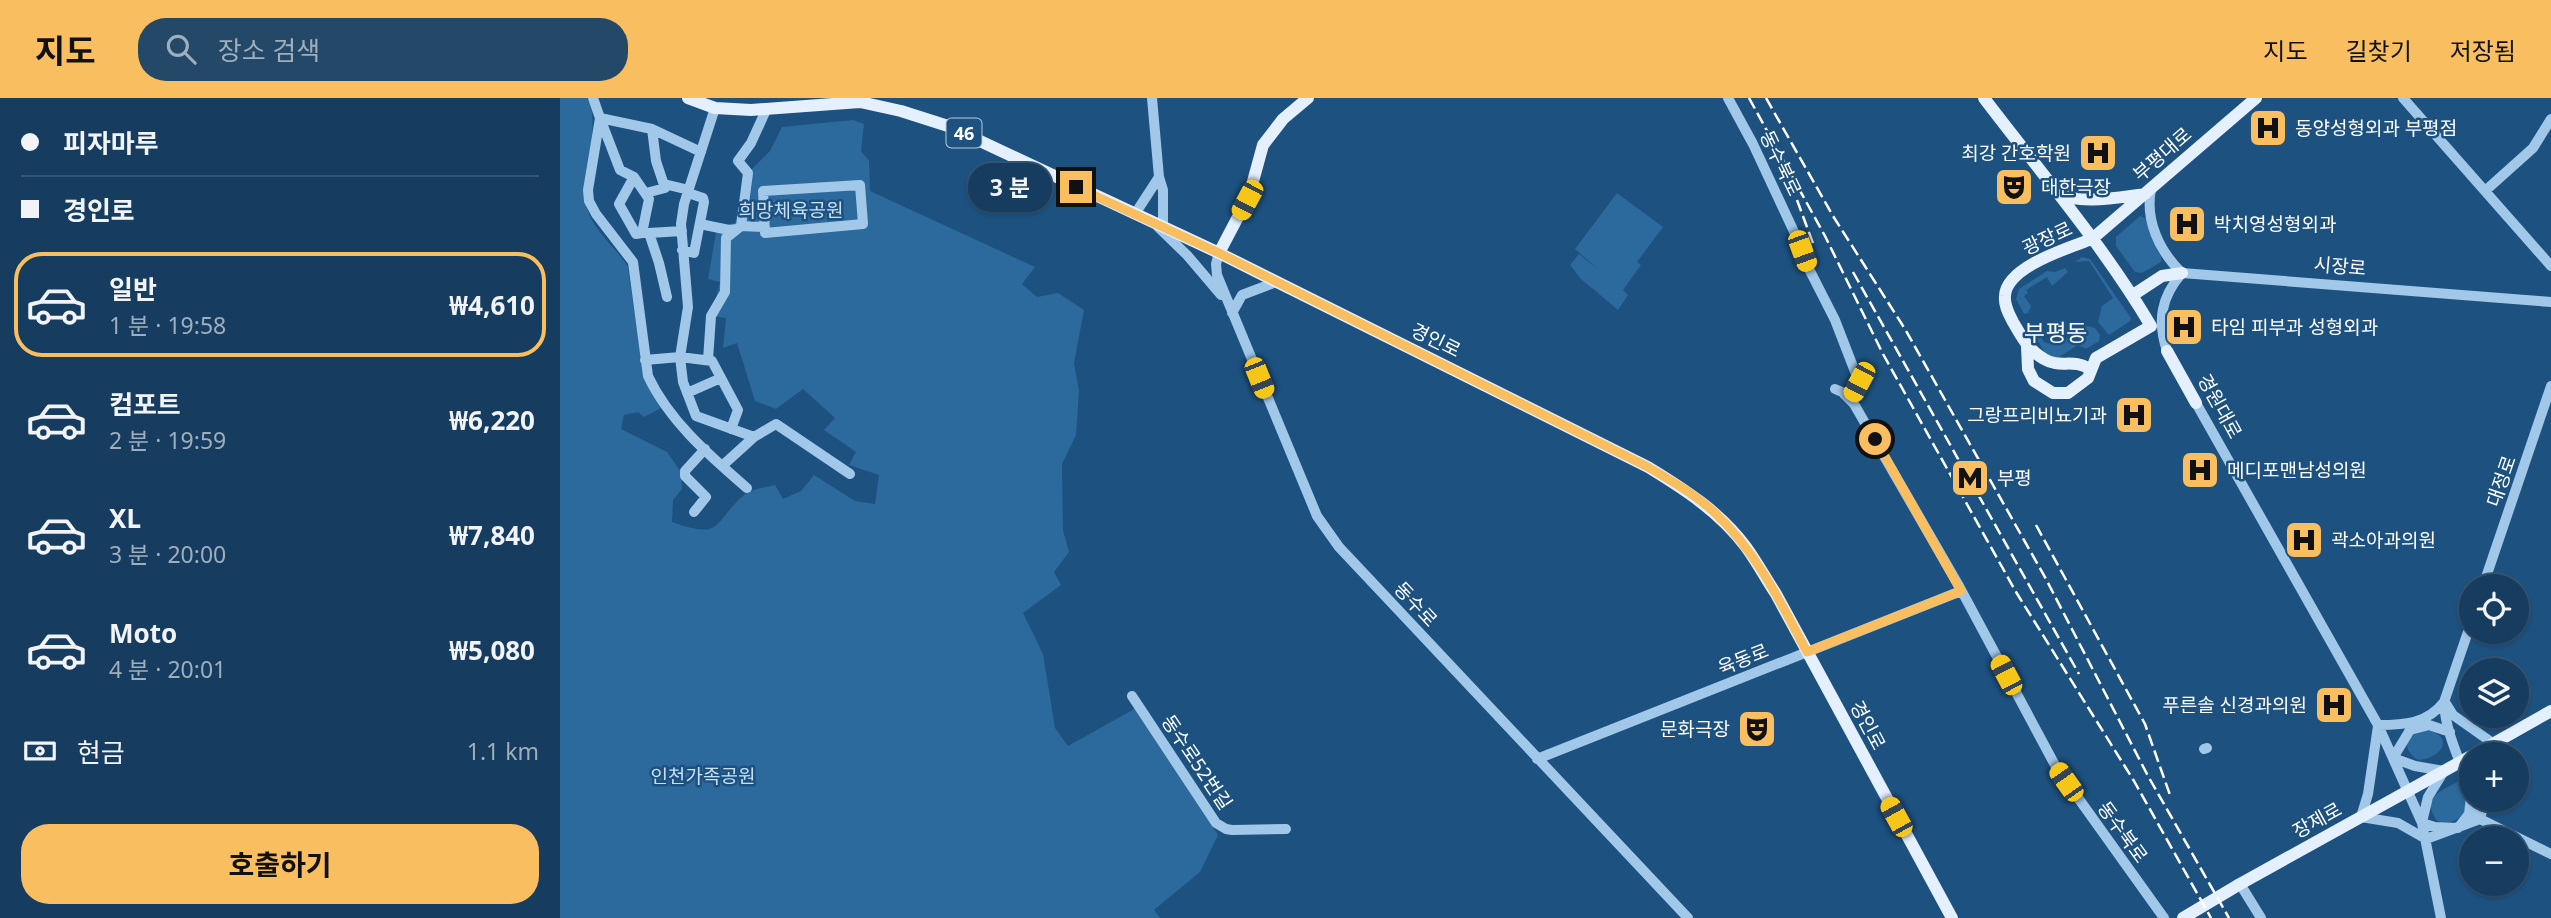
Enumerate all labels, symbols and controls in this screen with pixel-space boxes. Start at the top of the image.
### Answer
search box [138,18,628,81]
text: 지도 [35,28,96,73]
icon: search [162,30,200,68]
text: 장소 검색 [218,32,320,68]
text: 지도 [2263,34,2308,67]
text: 길찾기 [2346,34,2412,67]
text: 저장됨 [2450,34,2516,67]
hospital icon: 동양성형외과 부평점 [2247,107,2289,149]
place label: 동양성형외과 부평점 [2295,115,2457,141]
road number: 46 [946,118,982,148]
street label: 부평대로 [2127,121,2197,187]
text: 피자마루 [63,125,159,161]
street label: 동수북로 [1754,126,1808,200]
hospital icon: 최강 간호학원 [2077,132,2119,174]
place label: 최강 간호학원 [1961,140,2071,166]
callout: 3 분 [967,162,1051,212]
theatre icon: 대한극장 [1993,166,2035,208]
text: 3 분 [990,171,1030,203]
route end [1060,171,1092,203]
place label: 대한극장 [2041,174,2111,200]
car [1228,177,1267,223]
text: 경인로 [63,192,135,228]
park label: 희망체육공원 [739,197,843,223]
hospital icon: 박치영성형외과 [2166,203,2208,245]
place label: 박치영성형외과 [2214,211,2336,237]
street label: 광장로 [2018,215,2076,261]
car [1785,228,1820,274]
street label: 시장로 [2313,251,2367,281]
text: 일반 [109,271,157,307]
icon: car [25,273,88,336]
text: ₩4,610 [449,287,535,323]
hospital icon: 타임 피부과 성형외과 [2163,306,2205,348]
text: 1 분 · 19:58 [109,309,226,341]
place label: 타임 피부과 성형외과 [2211,314,2378,340]
district label: 부평동 [2024,316,2088,348]
street label: 경인로 [1407,317,1465,363]
car [1242,355,1277,401]
car [1840,359,1879,405]
street label: 경원대로 [2192,369,2248,443]
text: 컴포트 [109,386,181,422]
icon: car [25,388,88,451]
hospital icon: 그랑프리비뇨기과 [2113,394,2155,436]
text: ₩6,220 [449,402,535,438]
place label: 그랑프리비뇨기과 [1967,402,2107,428]
route start [1859,423,1891,455]
text: 2 분 · 19:59 [109,424,226,456]
hospital icon: 메디포맨남성의원 [2179,449,2221,491]
street label: 대정로 [2480,452,2522,510]
metro station icon: 부평 [1949,457,1991,499]
place label: 메디포맨남성의원 [2227,457,2367,483]
place label: 부평 [1997,465,2032,491]
text: XL [109,500,141,536]
icon: car [25,503,88,566]
text: ₩7,840 [449,517,535,553]
hospital icon: 곽소아과의원 [2283,519,2325,561]
place label: 곽소아과의원 [2331,527,2436,553]
text: 3 분 · 20:00 [109,538,226,570]
map controls [2459,574,2529,896]
button: locate [2459,574,2529,644]
street label: 동수로 [1389,576,1443,632]
text: Moto [109,615,177,651]
icon: car [25,618,88,681]
text: ₩5,080 [449,632,535,668]
street label: 육동로 [1714,637,1772,681]
car [1987,652,2026,698]
text: 4 분 · 20:01 [109,653,226,685]
button: layers [2459,658,2529,728]
hospital icon: 푸른솔 신경과의원 [2313,684,2355,726]
place label: 푸른솔 신경과의원 [2162,692,2307,718]
street label: 경인로 [1844,696,1892,754]
theatre icon: 문화극장 [1736,708,1778,750]
street label: 동수로52번길 [1156,709,1238,815]
place label: 문화극장 [1660,716,1730,742]
icon: cash [21,732,59,770]
text: 현금 [77,734,125,770]
text: 1.1 km [467,735,539,767]
button: + [2459,742,2529,812]
car [2046,759,2087,805]
park label: 인천가족공원 [651,763,755,789]
car [1877,794,1916,840]
street label: 동수북로 [2092,796,2154,868]
street label: 장제로 [2288,796,2346,844]
button: 호출하기 [21,824,539,904]
button: − [2459,826,2529,896]

